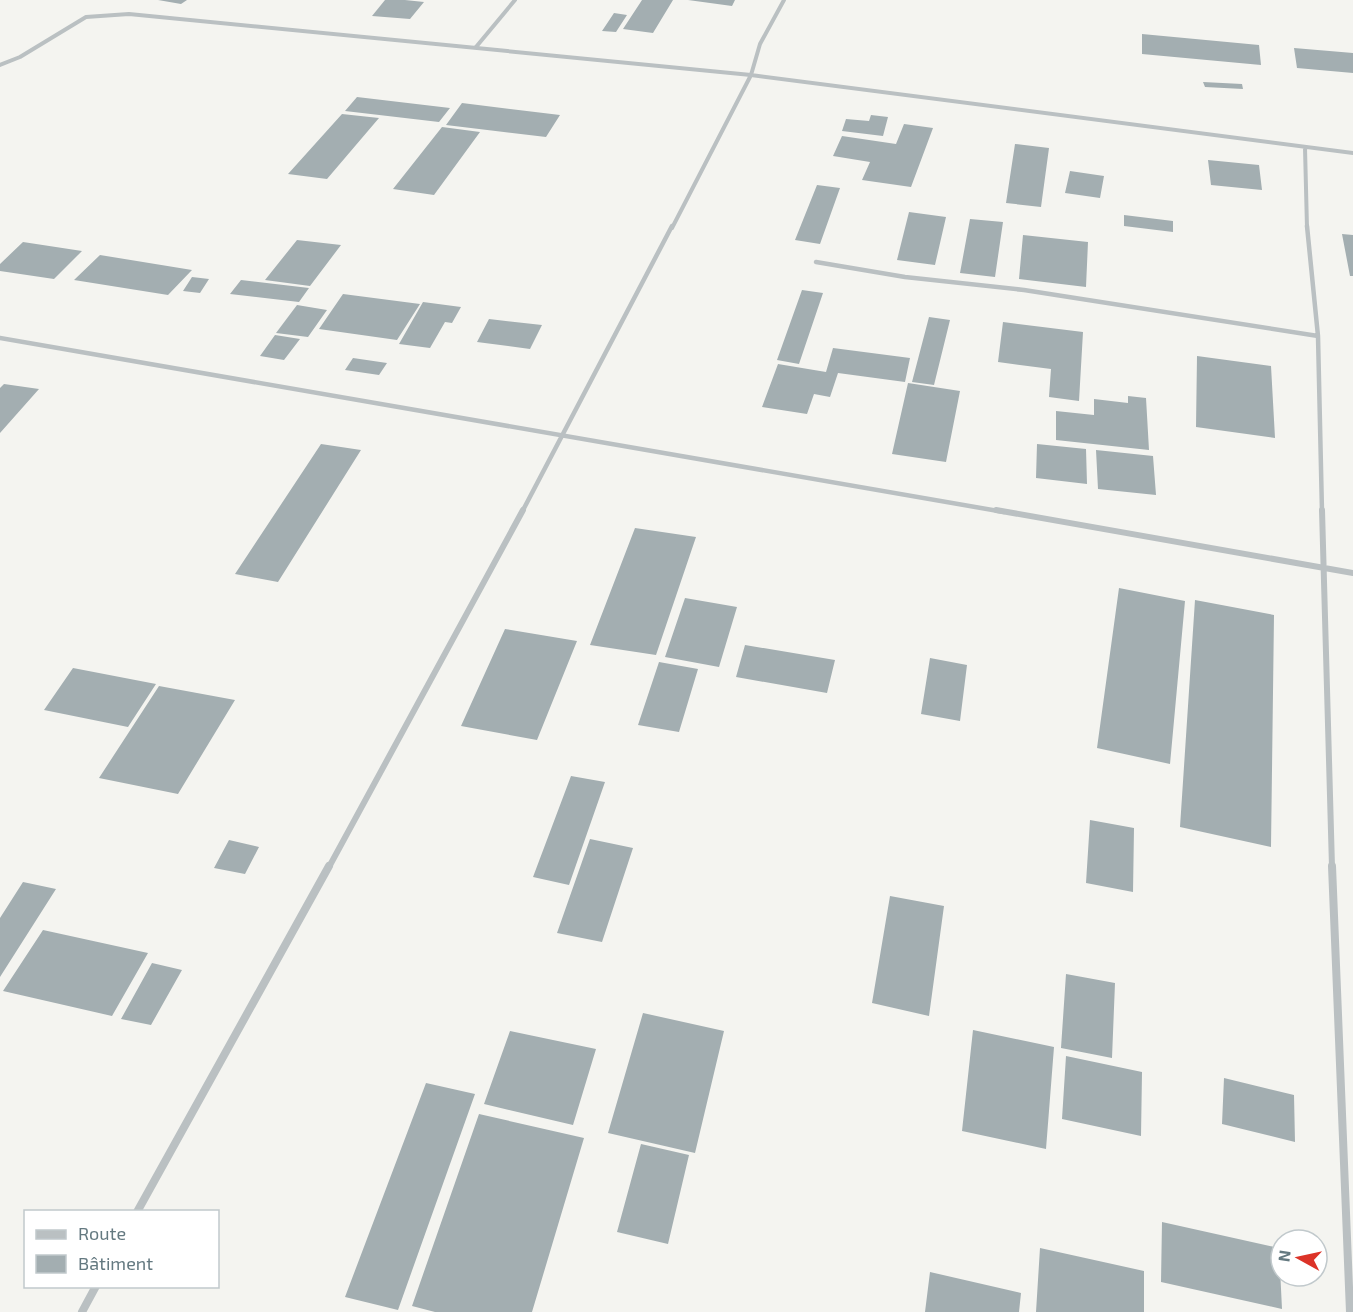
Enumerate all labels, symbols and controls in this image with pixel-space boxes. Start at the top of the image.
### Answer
legend [24,1210,219,1288]
text: Route [78,1222,126,1244]
north arrow [1269,1228,1329,1288]
text: N [1273,1249,1294,1263]
text: Bâtiment [78,1252,153,1274]

